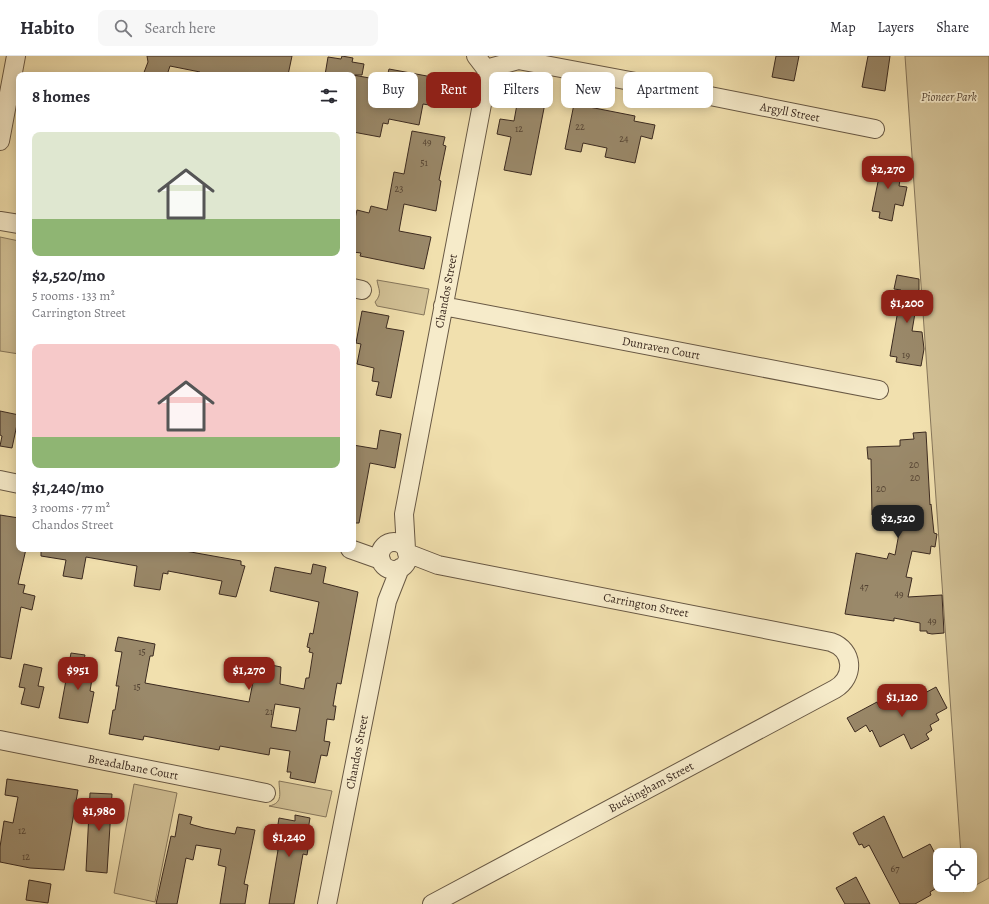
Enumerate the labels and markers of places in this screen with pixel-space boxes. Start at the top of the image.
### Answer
pin: $2,270 [855,156,921,190]
pin: $1,200 [874,290,940,324]
pin: $2,520 [865,505,931,539]
pin: $951 [54,657,102,691]
pin: $1,270 [216,657,282,691]
pin: $1,120 [869,684,935,718]
pin: $1,980 [66,798,132,832]
pin: $1,240 [256,824,322,858]

